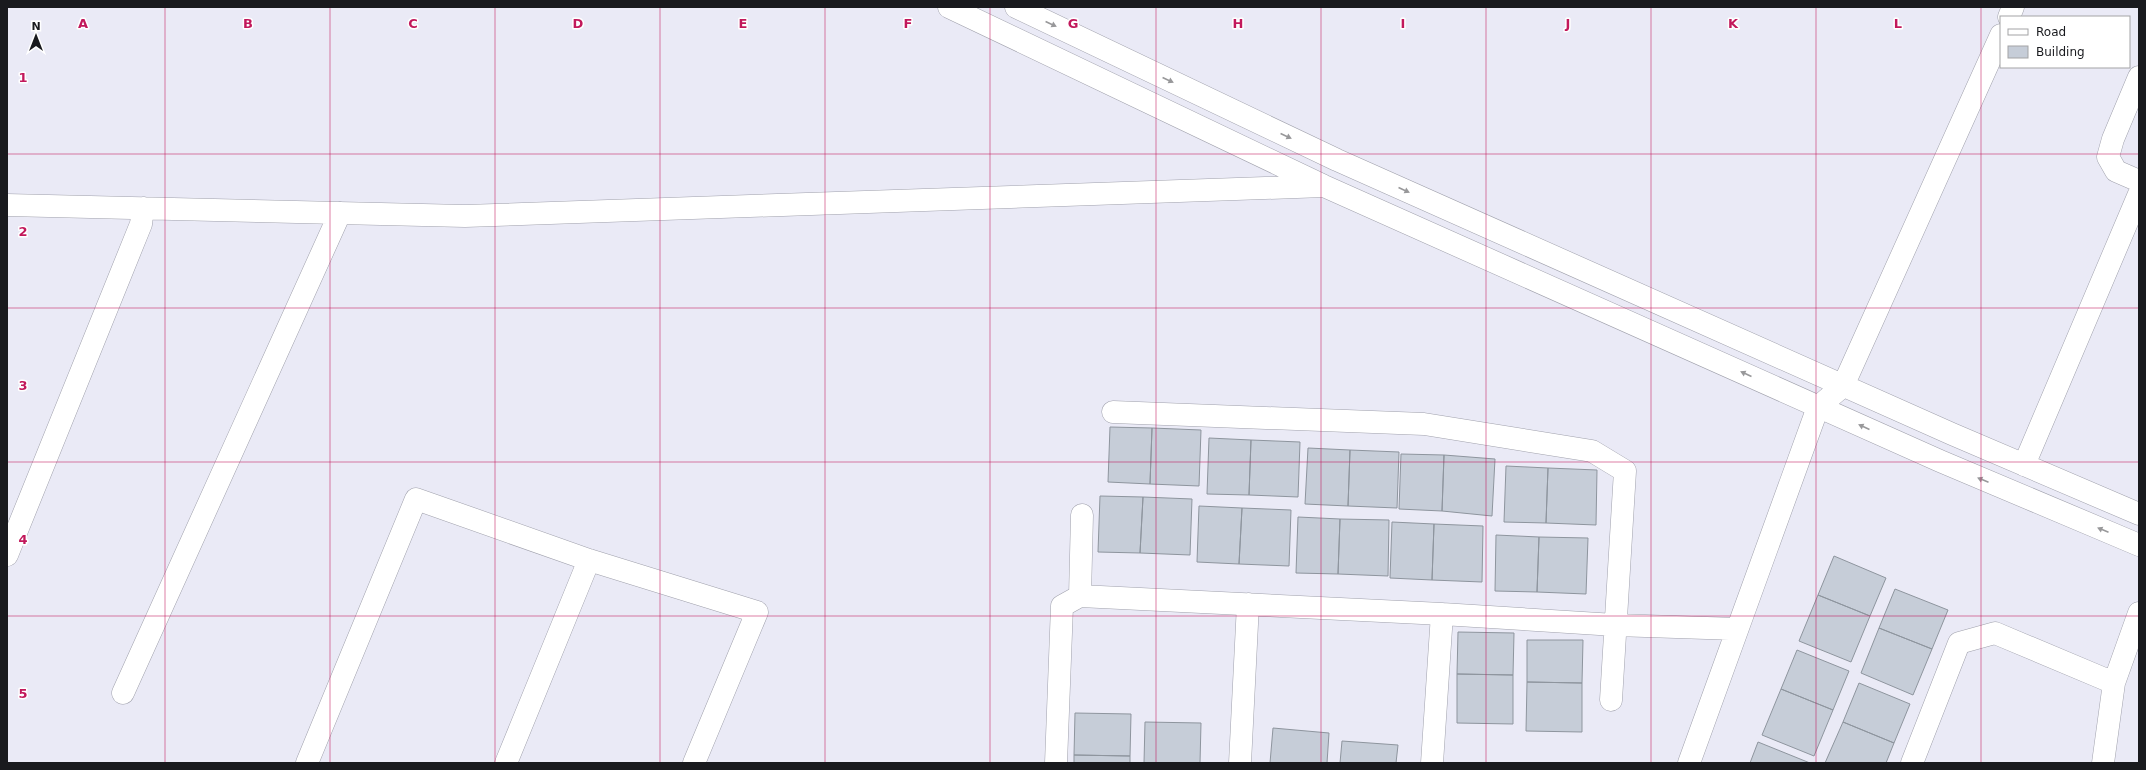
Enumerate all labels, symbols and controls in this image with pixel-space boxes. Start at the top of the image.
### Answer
north arrow [16,16,56,56]
text: A [78,16,88,31]
text: B [243,16,253,31]
text: C [408,16,418,31]
text: D [573,16,584,31]
text: E [739,16,747,31]
text: F [904,16,912,31]
text: G [1068,16,1078,31]
text: H [1233,16,1243,31]
text: I [1401,16,1405,31]
text: J [1565,16,1570,31]
text: K [1728,16,1739,31]
text: L [1894,16,1902,31]
legend [2000,16,2130,68]
text: N [31,20,41,33]
one-way arrow [1045,21,1057,27]
text: Road [2036,25,2066,39]
text: Building [2036,45,2085,59]
text: 1 [18,70,28,85]
one-way arrow [1163,77,1174,83]
one-way arrow [1280,133,1291,139]
one-way arrow [1398,187,1409,193]
text: 2 [18,224,28,239]
one-way arrow [1739,371,1751,377]
text: 3 [18,378,28,393]
one-way arrow [1858,424,1870,430]
one-way arrow [1977,476,1989,482]
one-way arrow [2097,527,2109,533]
text: 4 [18,532,28,547]
text: 5 [18,686,28,701]

